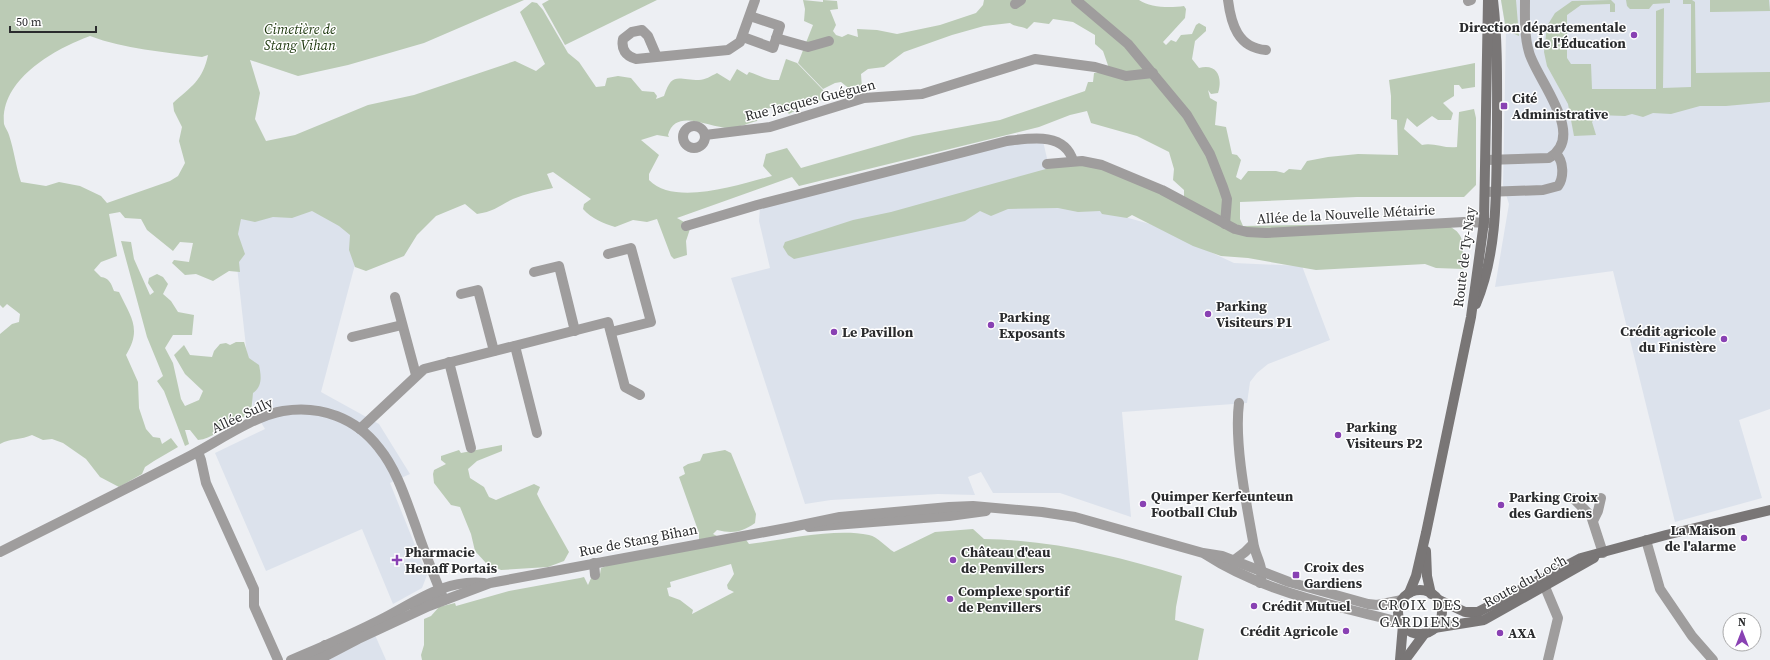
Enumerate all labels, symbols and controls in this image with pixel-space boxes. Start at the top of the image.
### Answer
scale bar [10,8,96,34]
text: 50 m [16,14,42,30]
place label: Direction départementale de l'Éducation [1459,17,1626,53]
park label: Cimetière de Stang Vihan [264,19,336,55]
marker: Direction départementale de l'Éducation [1629,30,1639,40]
street label: Rue Jacques Guéguen [743,74,878,126]
place label: Cité Administrative [1512,88,1608,124]
marker: Cité Administrative [1499,101,1509,111]
street label: Allée de la Nouvelle Métairie [1256,199,1436,229]
street label: Route de Ty-Nay [1448,205,1480,308]
place label: Parking Visiteurs P1 [1216,296,1293,332]
place label: Parking Exposants [999,307,1066,343]
marker: Parking Visiteurs P1 [1203,309,1213,319]
marker: Parking Exposants [986,320,996,330]
place label: Crédit agricole du Finistère [1620,321,1716,357]
place label: Le Pavillon [842,322,914,342]
marker: Le Pavillon [829,327,839,337]
marker: Crédit agricole du Finistère [1719,334,1729,344]
street label: Allée Sully [208,392,277,438]
place label: Parking Visiteurs P2 [1346,417,1423,453]
marker: Parking Visiteurs P2 [1333,430,1343,440]
place label: Quimper Kerfeunteun Football Club [1151,486,1294,522]
place label: Parking Croix des Gardiens [1509,487,1598,523]
marker: Quimper Kerfeunteun Football Club [1138,499,1148,509]
marker: Parking Croix des Gardiens [1496,500,1506,510]
street label: Rue de Stang Bihan [577,519,699,561]
place label: La Maison de l'alarme [1665,520,1736,556]
marker: La Maison de l'alarme [1739,533,1749,543]
place label: Pharmacie Henaff Portais [405,542,498,578]
place label: Château d'eau de Penvillers [961,542,1051,578]
street label: Route du Loc'h [1480,550,1570,612]
marker: Pharmacie Henaff Portais [392,555,402,565]
marker: Château d'eau de Penvillers [948,555,958,565]
place label: Croix des Gardiens [1304,557,1365,593]
marker: Croix des Gardiens [1291,570,1301,580]
place label: Complexe sportif de Penvillers [958,581,1071,617]
marker: Complexe sportif de Penvillers [945,594,955,604]
district label: CROIX DES GARDIENS [1378,594,1462,632]
place label: Crédit Mutuel [1262,596,1351,616]
marker: Crédit Mutuel [1249,601,1259,611]
north arrow [1722,612,1762,652]
text: N [1738,615,1746,630]
place label: Crédit Agricole [1240,621,1338,641]
place label: AXA [1508,623,1537,643]
marker: Crédit Agricole [1341,626,1351,636]
marker: AXA [1495,628,1505,638]

